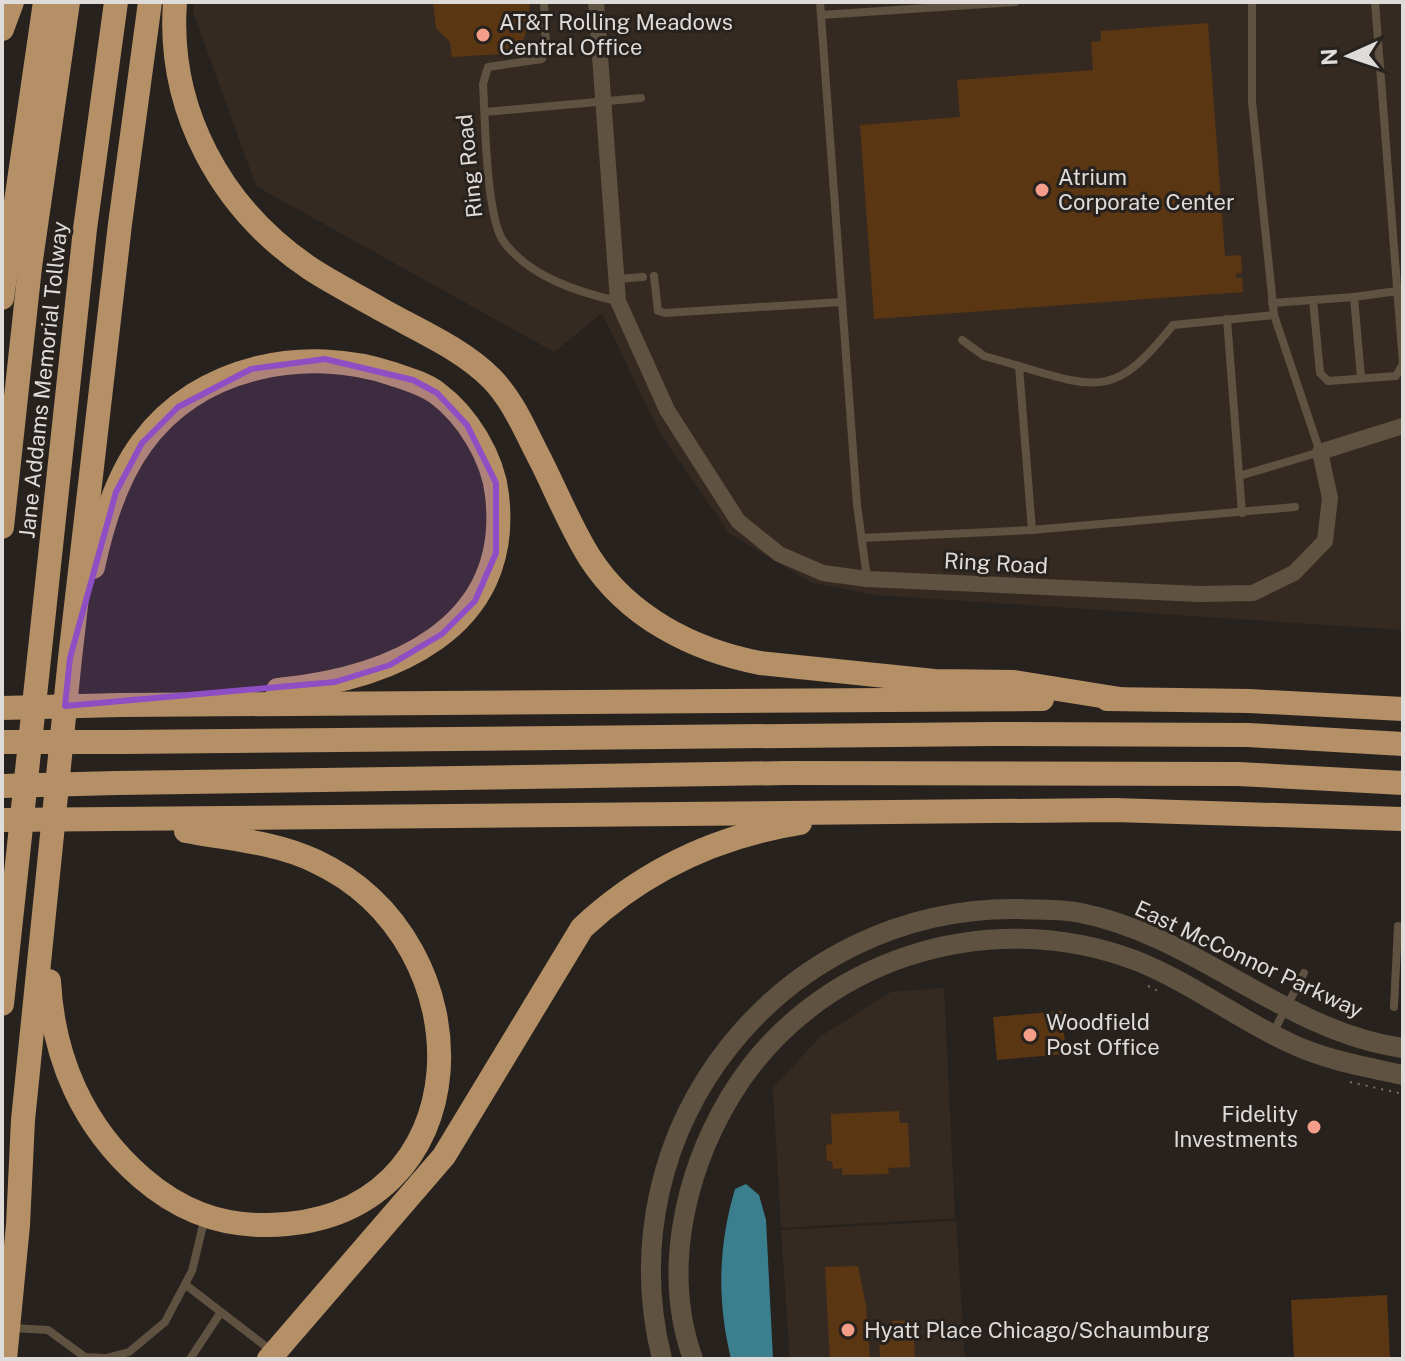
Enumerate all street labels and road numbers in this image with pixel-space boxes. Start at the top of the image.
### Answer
street label: Ring Road [451,113,487,219]
street label: Jane Addams Memorial Tollway [13,220,73,540]
street label: Ring Road [943,547,1049,579]
street label: East McConnor Parkway [1131,895,1367,1023]

